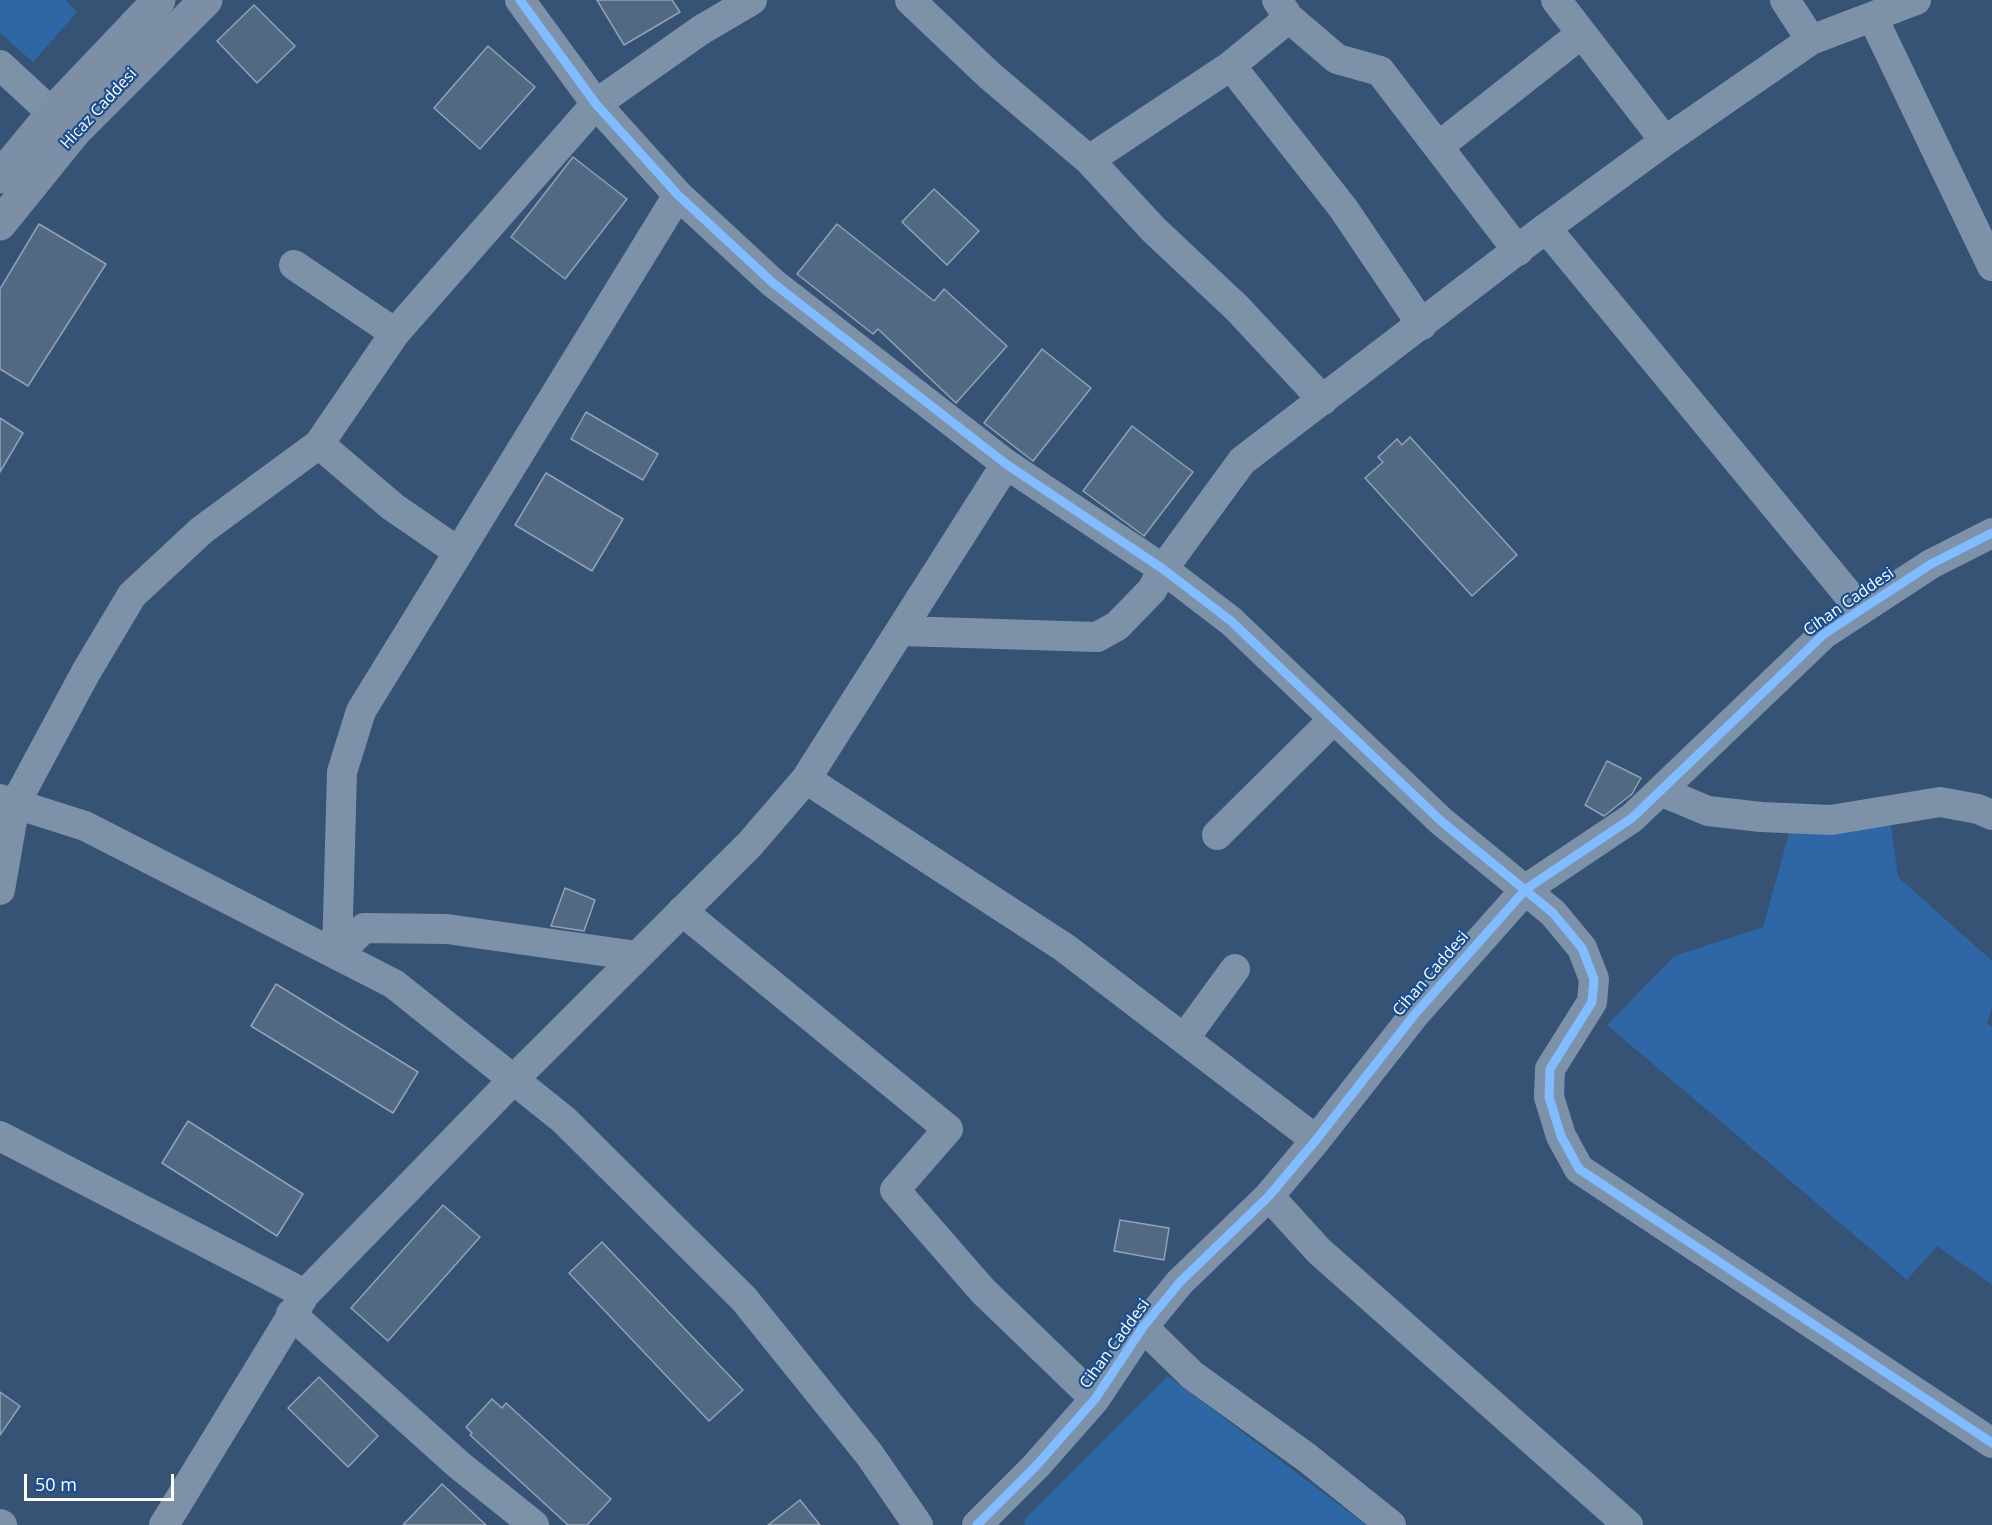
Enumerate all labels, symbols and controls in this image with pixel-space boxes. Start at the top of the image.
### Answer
street label: Hicaz Caddesi [57,65,141,153]
street label: Cihan Caddesi [1800,564,1898,640]
street label: Cihan Caddesi [1389,928,1473,1020]
street label: Cihan Caddesi [1076,1295,1154,1393]
scale bar [27,1462,177,1500]
text: 50 m [35,1472,77,1496]

